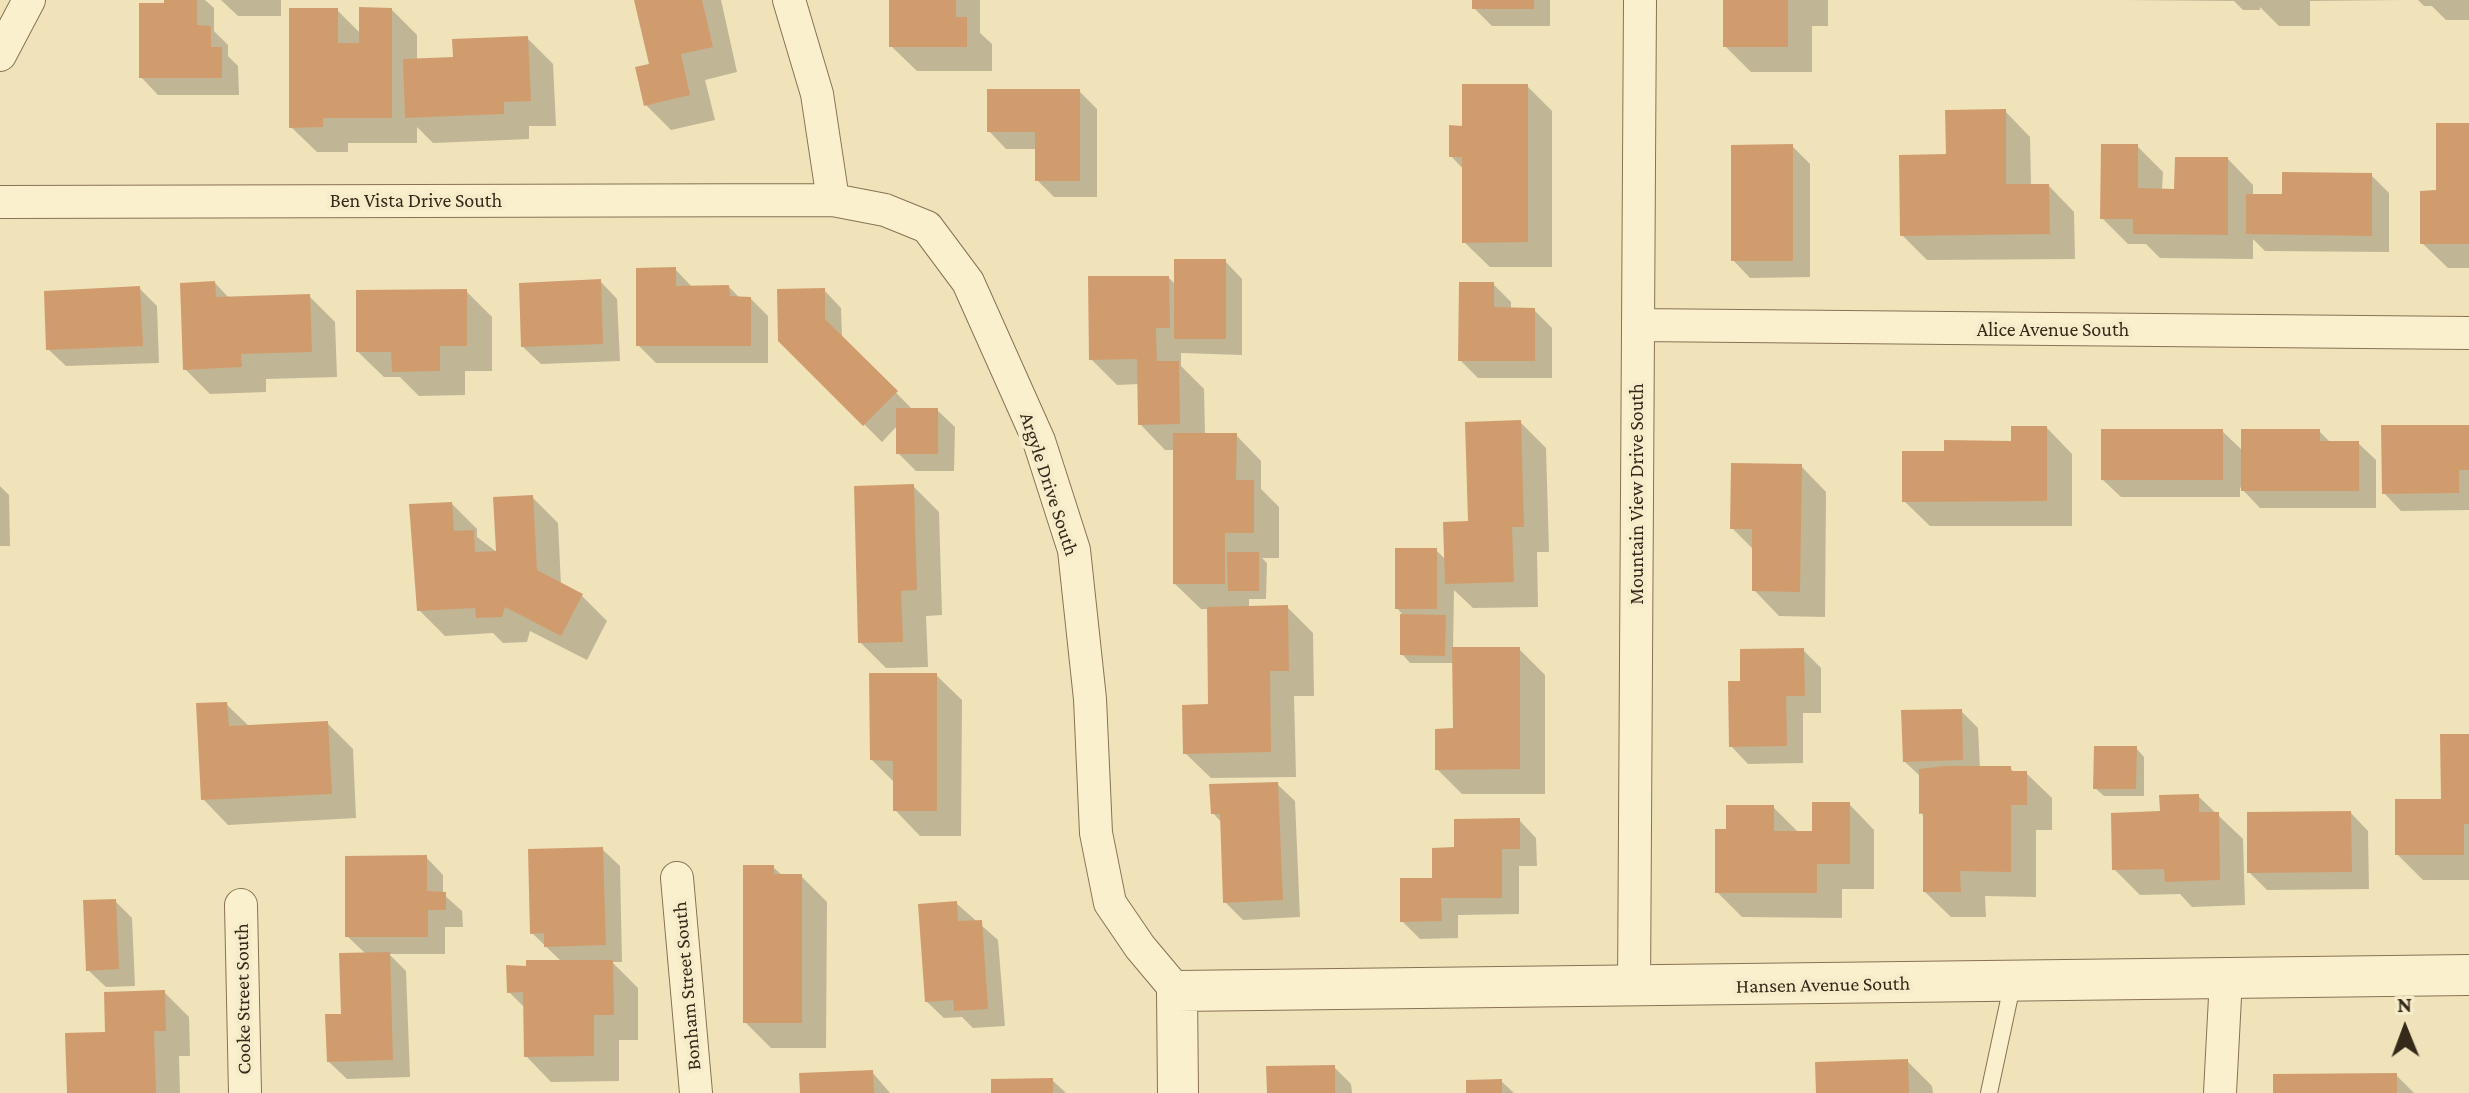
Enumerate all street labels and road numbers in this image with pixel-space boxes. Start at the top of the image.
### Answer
street label: Ben Vista Drive South [330,189,502,213]
street label: Alice Avenue South [1977,318,2129,342]
street label: Mountain View Drive South [1625,383,1649,605]
street label: Argyle Drive South [1015,409,1083,559]
street label: Bonham Street South [668,901,706,1071]
street label: Cooke Street South [230,923,256,1075]
street label: Hansen Avenue South [1736,971,1910,999]

